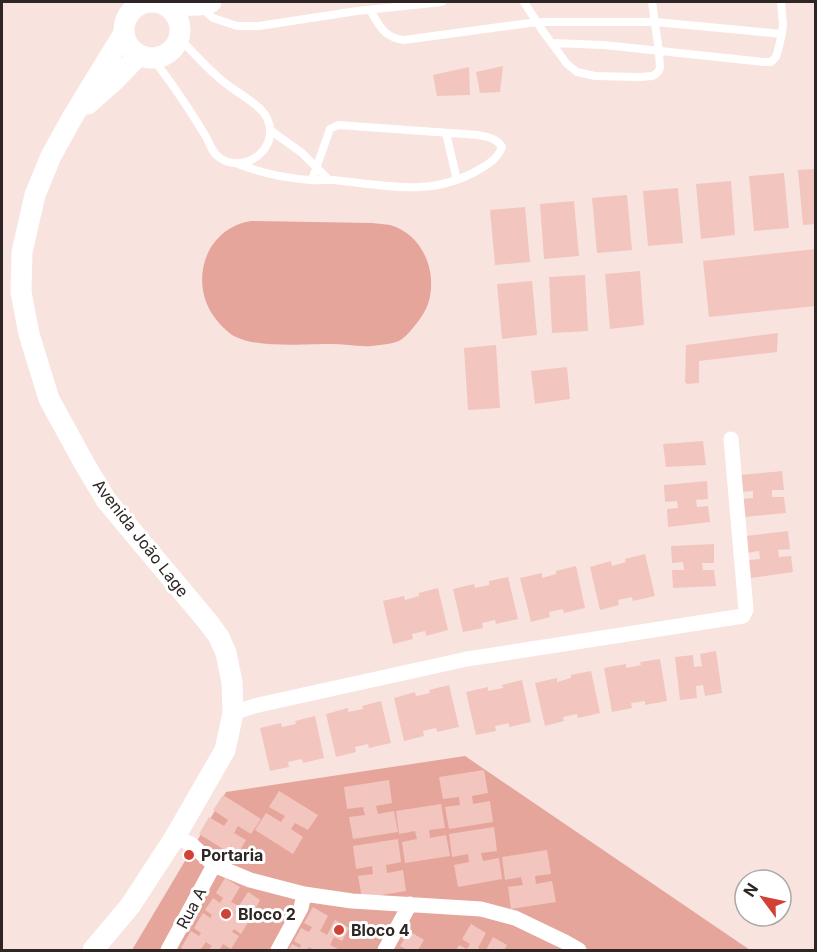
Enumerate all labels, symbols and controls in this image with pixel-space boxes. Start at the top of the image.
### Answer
street label: Avenida João Lage [89,475,193,601]
place label: Portaria [201,845,263,865]
marker: Portaria [182,848,196,862]
north arrow [733,868,793,928]
text: N [739,879,762,900]
street label: Rua A [172,884,210,932]
place label: Bloco 2 [238,904,296,924]
marker: Bloco 2 [219,907,233,921]
place label: Bloco 4 [351,920,410,940]
marker: Bloco 4 [332,923,346,937]

